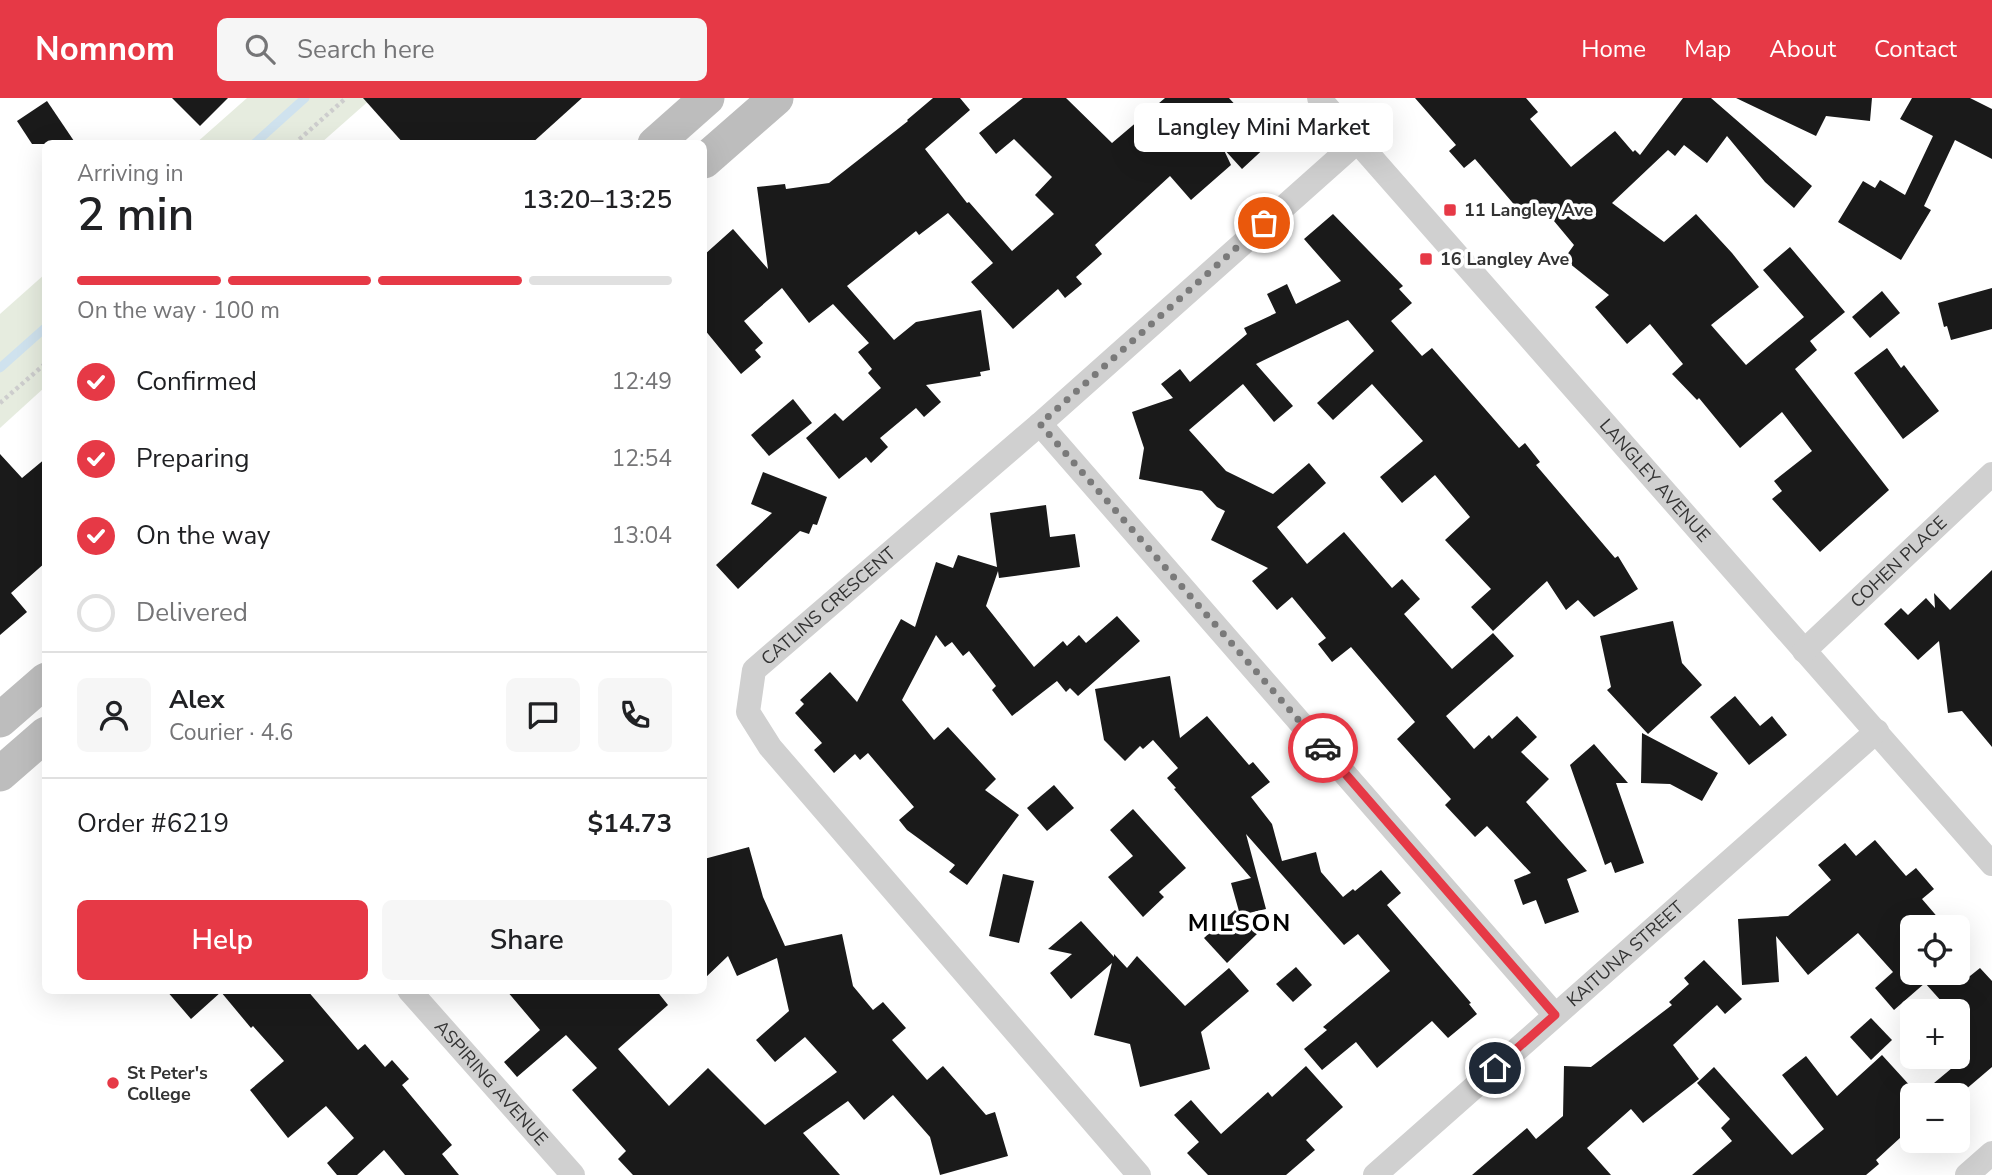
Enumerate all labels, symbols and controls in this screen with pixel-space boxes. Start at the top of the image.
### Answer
search box [217,18,707,81]
text: Nomnom [35,27,175,72]
icon: search [241,30,279,68]
text: Search here [297,32,435,67]
text: Home [1581,33,1646,65]
text: Map [1684,33,1731,65]
text: About [1769,33,1836,65]
text: Contact [1874,33,1957,65]
callout: Langley Mini Market [1134,104,1394,153]
text: Langley Mini Market [1157,112,1370,143]
text: Arriving in [77,158,184,189]
text: 13:20–13:25 [522,182,672,217]
text: 2 min [77,183,194,246]
pin [1234,193,1294,253]
place label: 11 Langley Ave [1464,198,1594,222]
marker: 11 Langley Ave [1442,202,1458,218]
icon: bag [1245,204,1283,242]
place label: 16 Langley Ave [1440,247,1570,271]
marker: 16 Langley Ave [1418,251,1434,267]
text: On the way · 100 m [77,295,280,326]
icon: check [77,363,115,401]
text: Confirmed [136,364,257,399]
text: 12:49 [612,366,672,397]
street label: LANGLEY AVENUE [1594,414,1716,547]
icon: check [77,440,115,478]
text: Preparing [136,441,249,476]
text: 12:54 [612,443,672,474]
street label: COHEN PLACE [1845,511,1952,613]
icon: check [77,517,115,555]
text: On the way [136,518,270,553]
text: 13:04 [612,520,672,551]
street label: CATLINS CRESCENT [756,541,901,671]
text: Delivered [136,595,248,630]
button: person [77,678,151,752]
button: chat [506,678,580,752]
button: phone [598,678,672,752]
text: Alex [169,682,225,717]
courier [1288,713,1358,783]
text: Courier · 4.6 [169,717,293,748]
icon: car [1304,729,1342,767]
text: Order #6219 [77,806,229,841]
text: $14.73 [588,806,672,841]
street label: KAITUNA STREET [1561,895,1689,1012]
button: Help [77,900,368,980]
button: Share [382,900,672,980]
district label: MILSON [1188,907,1292,939]
map controls [1900,915,1970,1153]
button: locate [1900,915,1970,985]
button: + [1900,999,1970,1069]
street label: ASPIRING AVENUE [429,1015,553,1151]
pin [1465,1038,1525,1098]
icon: home [1476,1049,1514,1087]
place label: St Peter's College [127,1061,208,1106]
marker: St Peter's College [105,1075,121,1091]
button: − [1900,1083,1970,1153]

